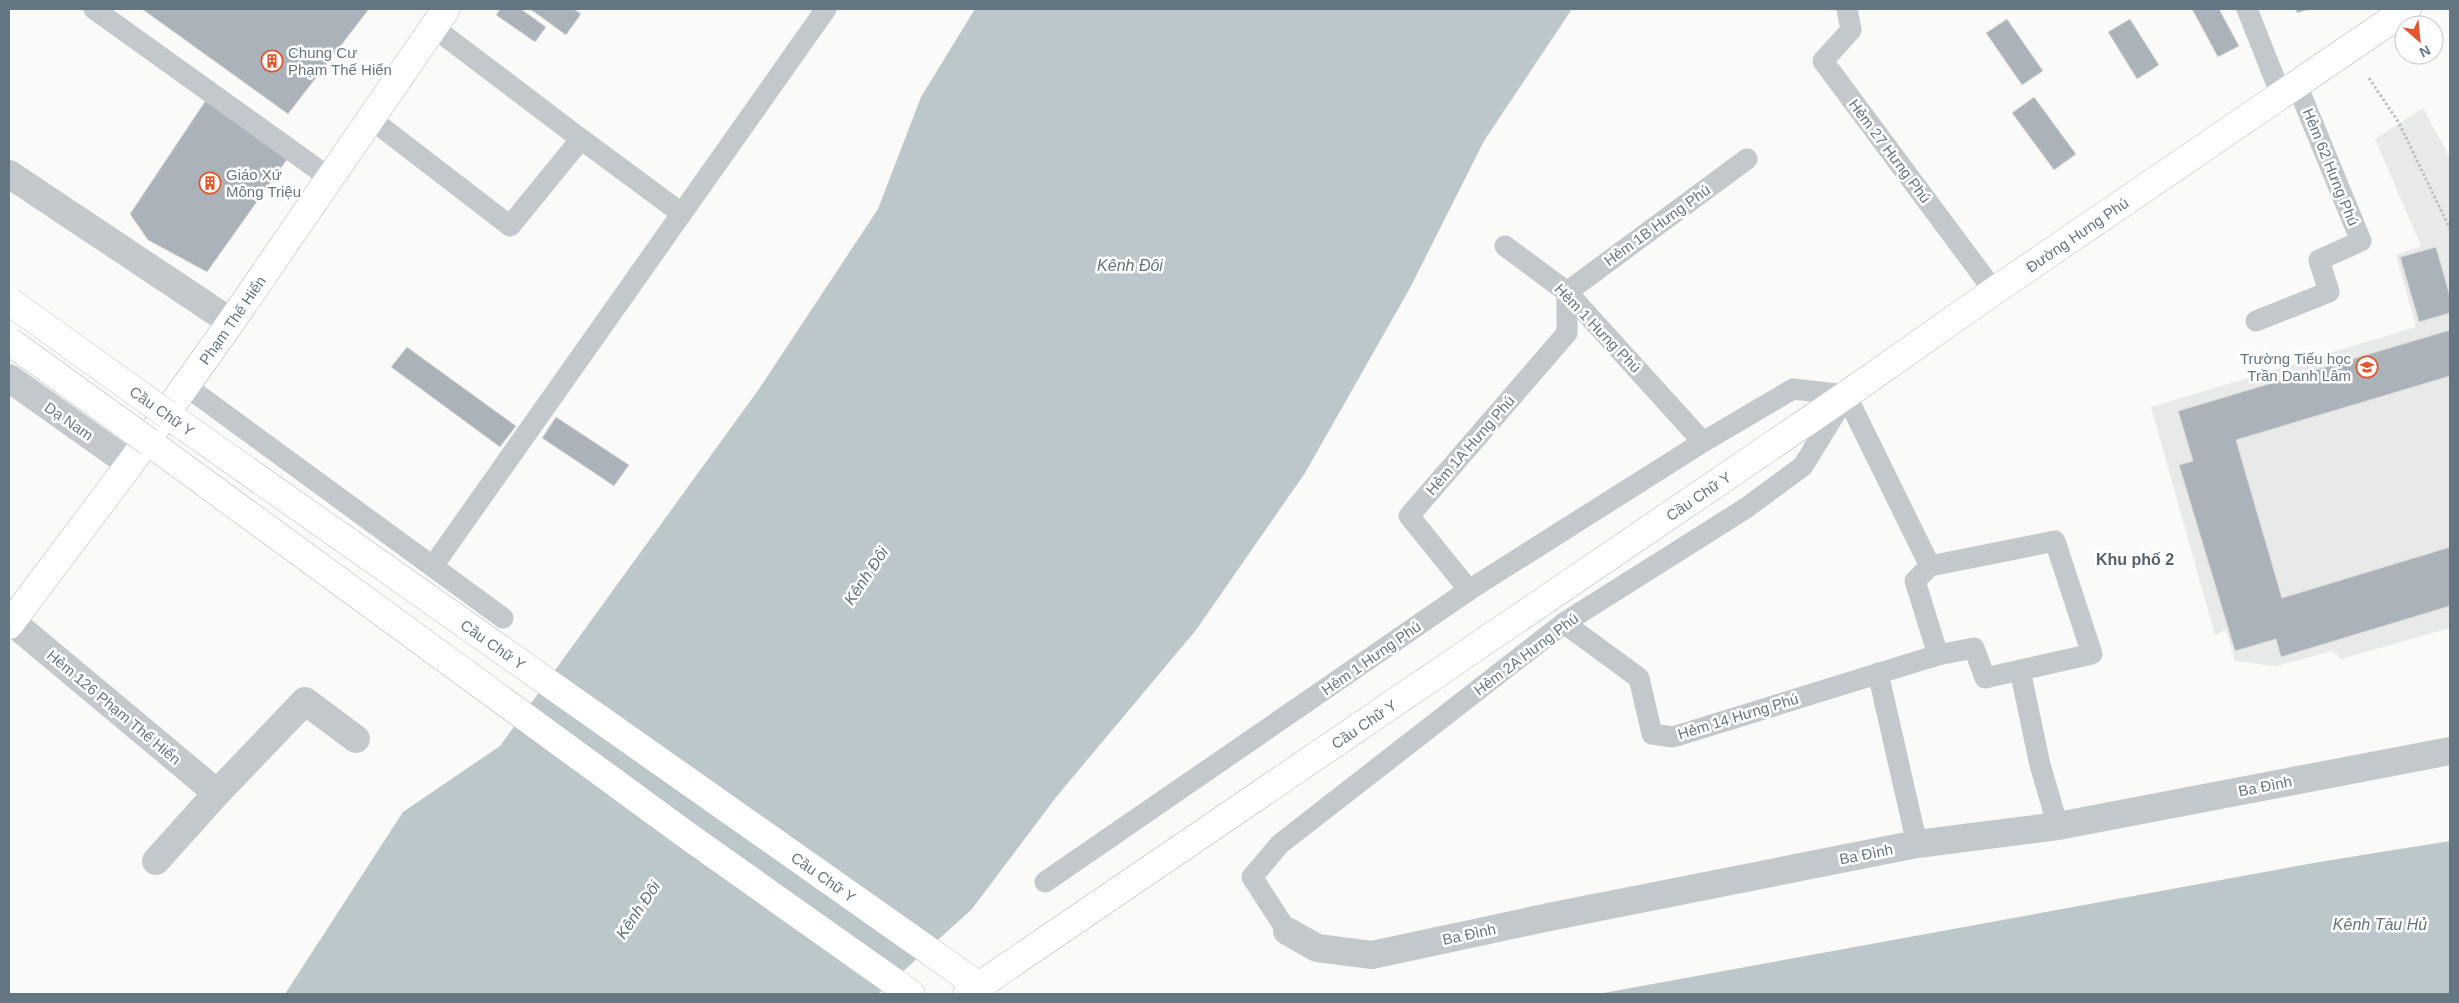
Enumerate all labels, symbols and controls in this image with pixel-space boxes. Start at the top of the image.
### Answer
north arrow [2394,15,2444,65]
text: N [2417,42,2433,61]
place label: Chung Cư Phạm Thế Hiển [288,44,392,78]
building icon: Chung Cư Phạm Thế Hiển [260,49,284,73]
street label: Hẻm 27 Hưng Phú [1846,96,1934,206]
street label: Hẻm 62 Hưng Phú [2300,106,2362,228]
place label: Giáo Xứ Mông Triệu [226,166,301,200]
building icon: Giáo Xứ Mông Triệu [198,171,222,195]
street label: Hẻm 1B Hưng Phú [1601,181,1713,269]
street label: Đường Hưng Phú [2023,194,2131,275]
water label: Kênh Đôi [1097,257,1163,274]
street label: Phạm Thế Hiển [195,272,269,367]
street label: Hẻm 1 Hưng Phú [1551,280,1645,376]
place label: Trường Tiểu học Trần Danh Lâm [2240,350,2351,384]
school or university icon: Trường Tiểu học Trần Danh Lâm [2355,355,2379,379]
street label: Cầu Chữ Y [126,383,198,439]
street label: Hẻm 1A Hưng Phú [1422,392,1518,498]
street label: Dạ Nam [42,398,96,444]
street label: Cầu Chữ Y [1663,468,1734,524]
water label: Kênh Đôi [841,544,892,608]
district label: Khu phố 2 [2096,551,2174,568]
street label: Hẻm 2A Hưng Phú [1471,609,1581,699]
street label: Cầu Chữ Y [458,616,529,673]
street label: Hẻm 1 Hưng Phú [1318,618,1424,698]
street label: Hẻm 126 Phạm Thế Hiển [44,646,184,768]
street label: Hẻm 14 Hưng Phú [1676,690,1800,742]
street label: Cầu Chữ Y [1328,696,1399,752]
street label: Ba Đình [2237,772,2293,800]
street label: Ba Đình [1838,840,1894,868]
street label: Cầu Chữ Y [788,848,859,905]
water label: Kênh Đôi [613,878,664,942]
water label: Kênh Tàu Hủ [2333,916,2427,933]
street label: Ba Đình [1441,920,1497,948]

